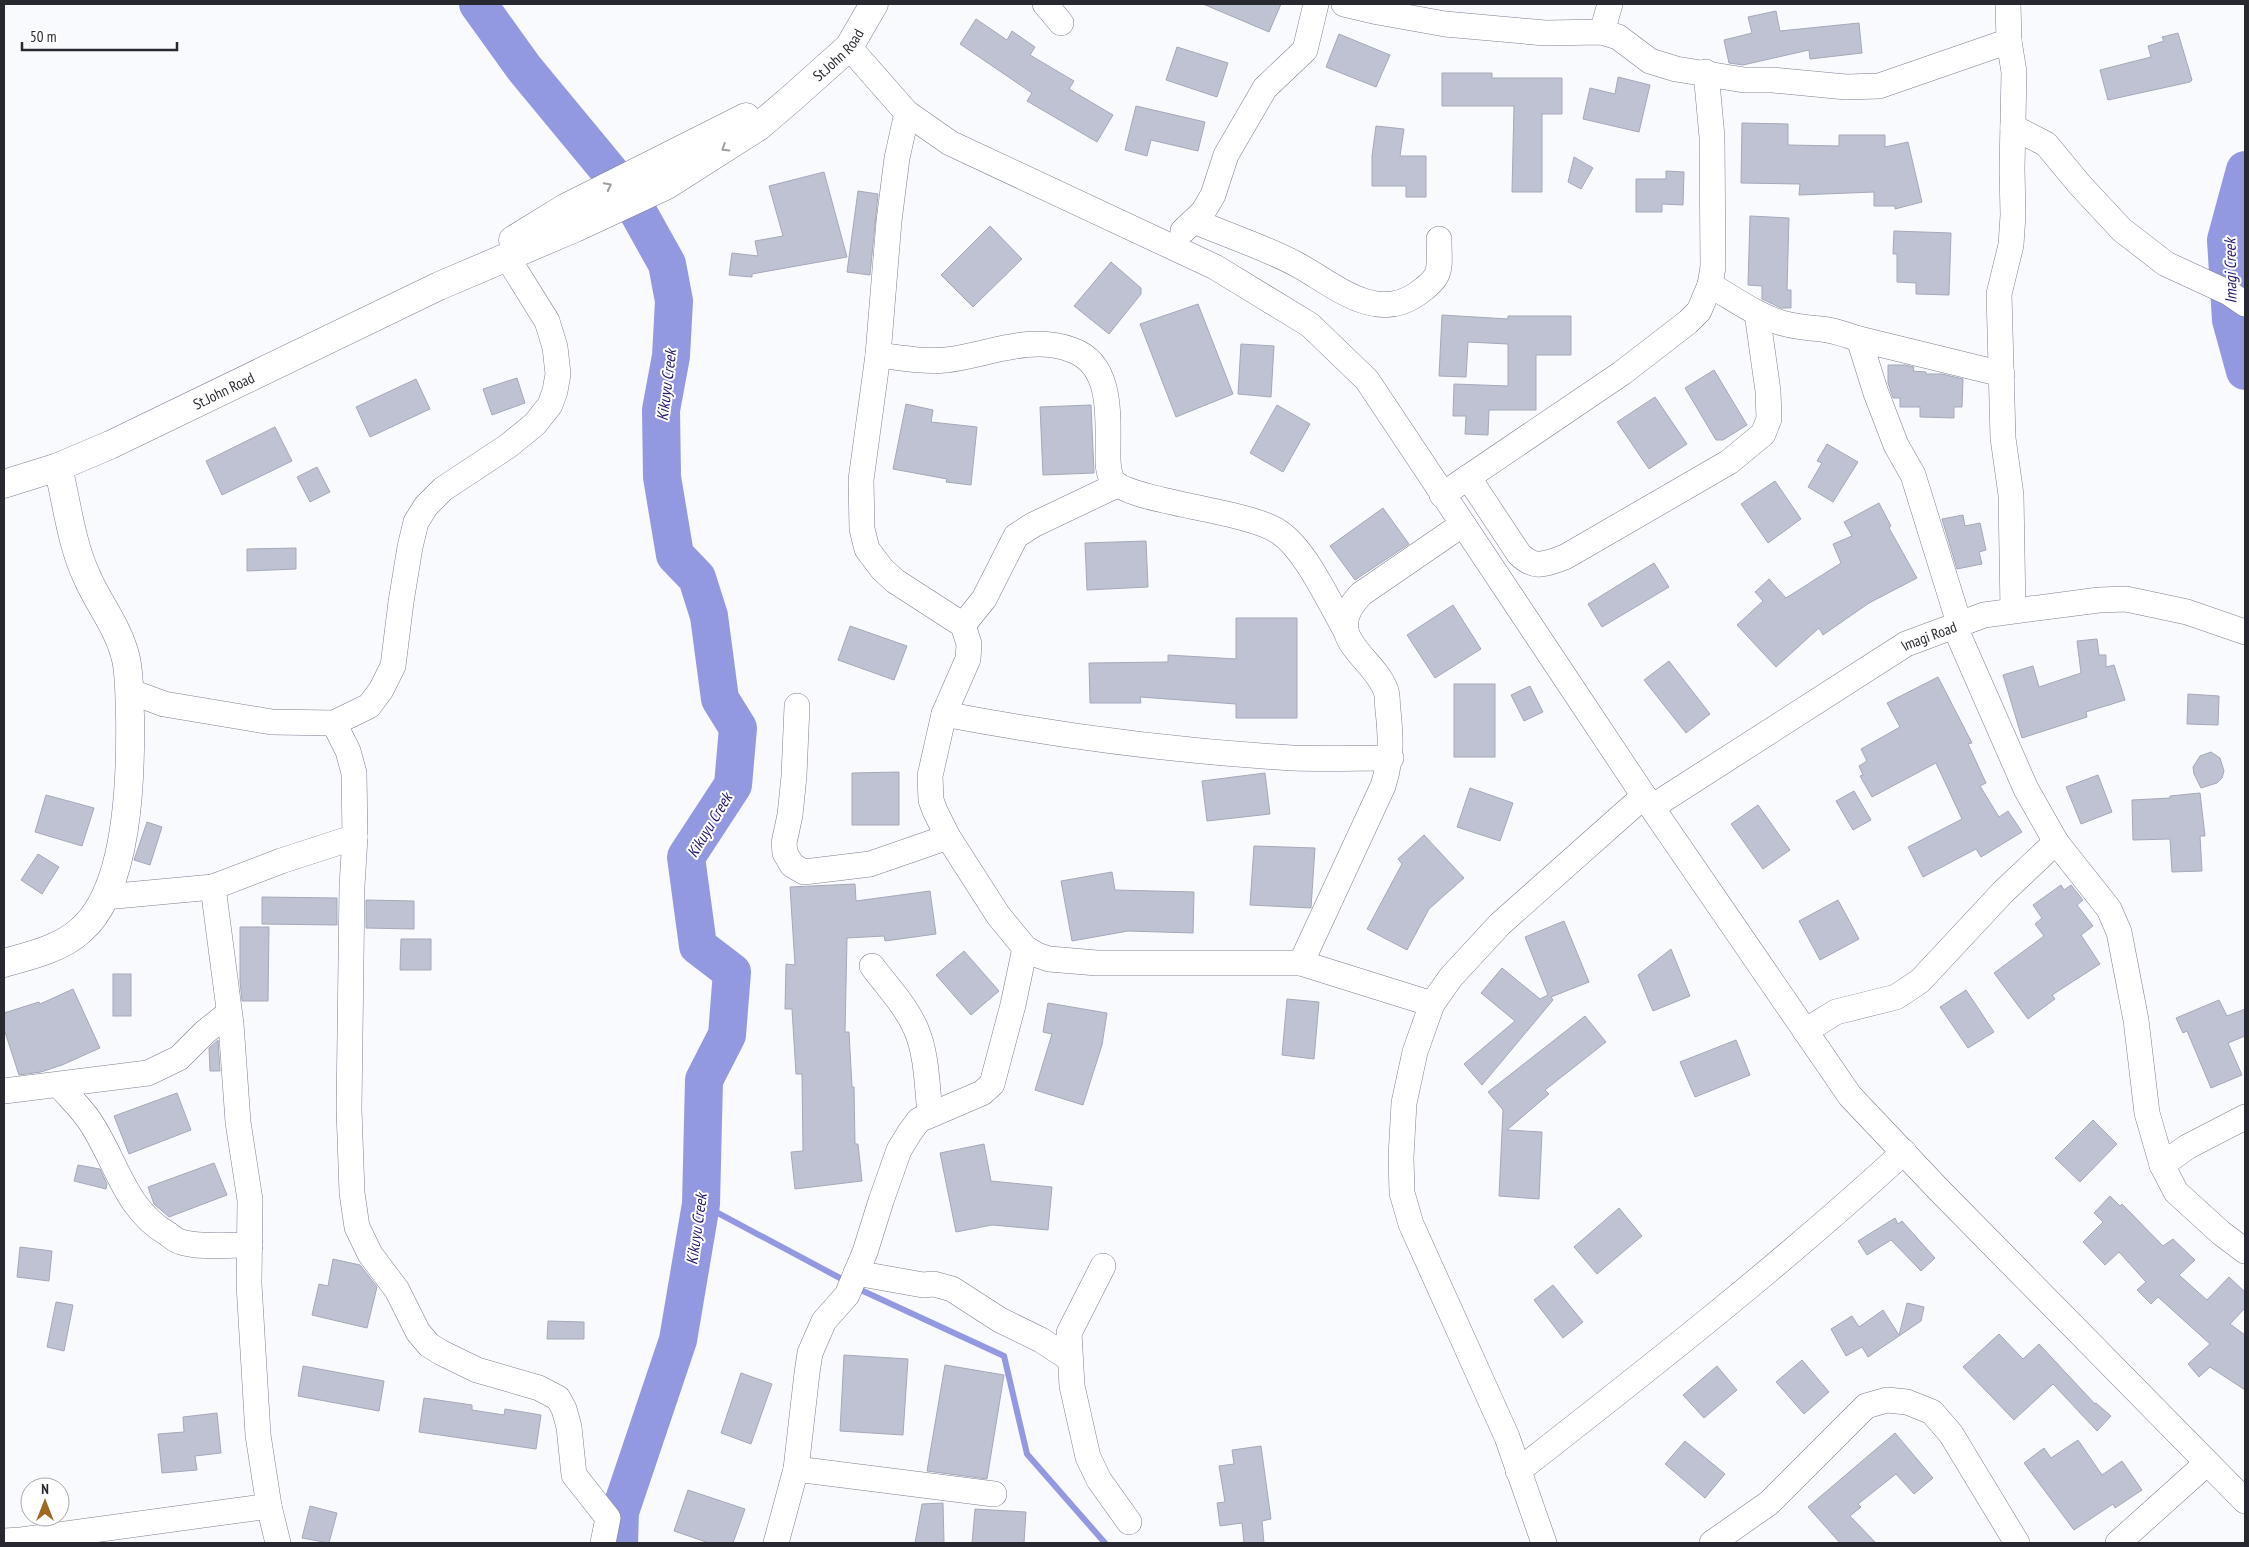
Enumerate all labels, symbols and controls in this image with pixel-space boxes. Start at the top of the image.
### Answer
scale bar [22,20,178,52]
street label: St.John Road [809,25,867,85]
text: 50 m [30,27,56,46]
one-way arrow [721,142,731,151]
one-way arrow [603,182,612,192]
water label: Imagi Creek [2219,236,2241,304]
water label: Kikuyu Creek [652,346,681,422]
street label: St.John Road [190,367,257,413]
street label: Imagi Road [1897,617,1959,655]
water label: Kikuyu Creek [682,788,737,861]
water label: Kikuyu Creek [681,1190,711,1266]
north arrow [20,1477,70,1527]
text: N [41,1480,49,1498]

